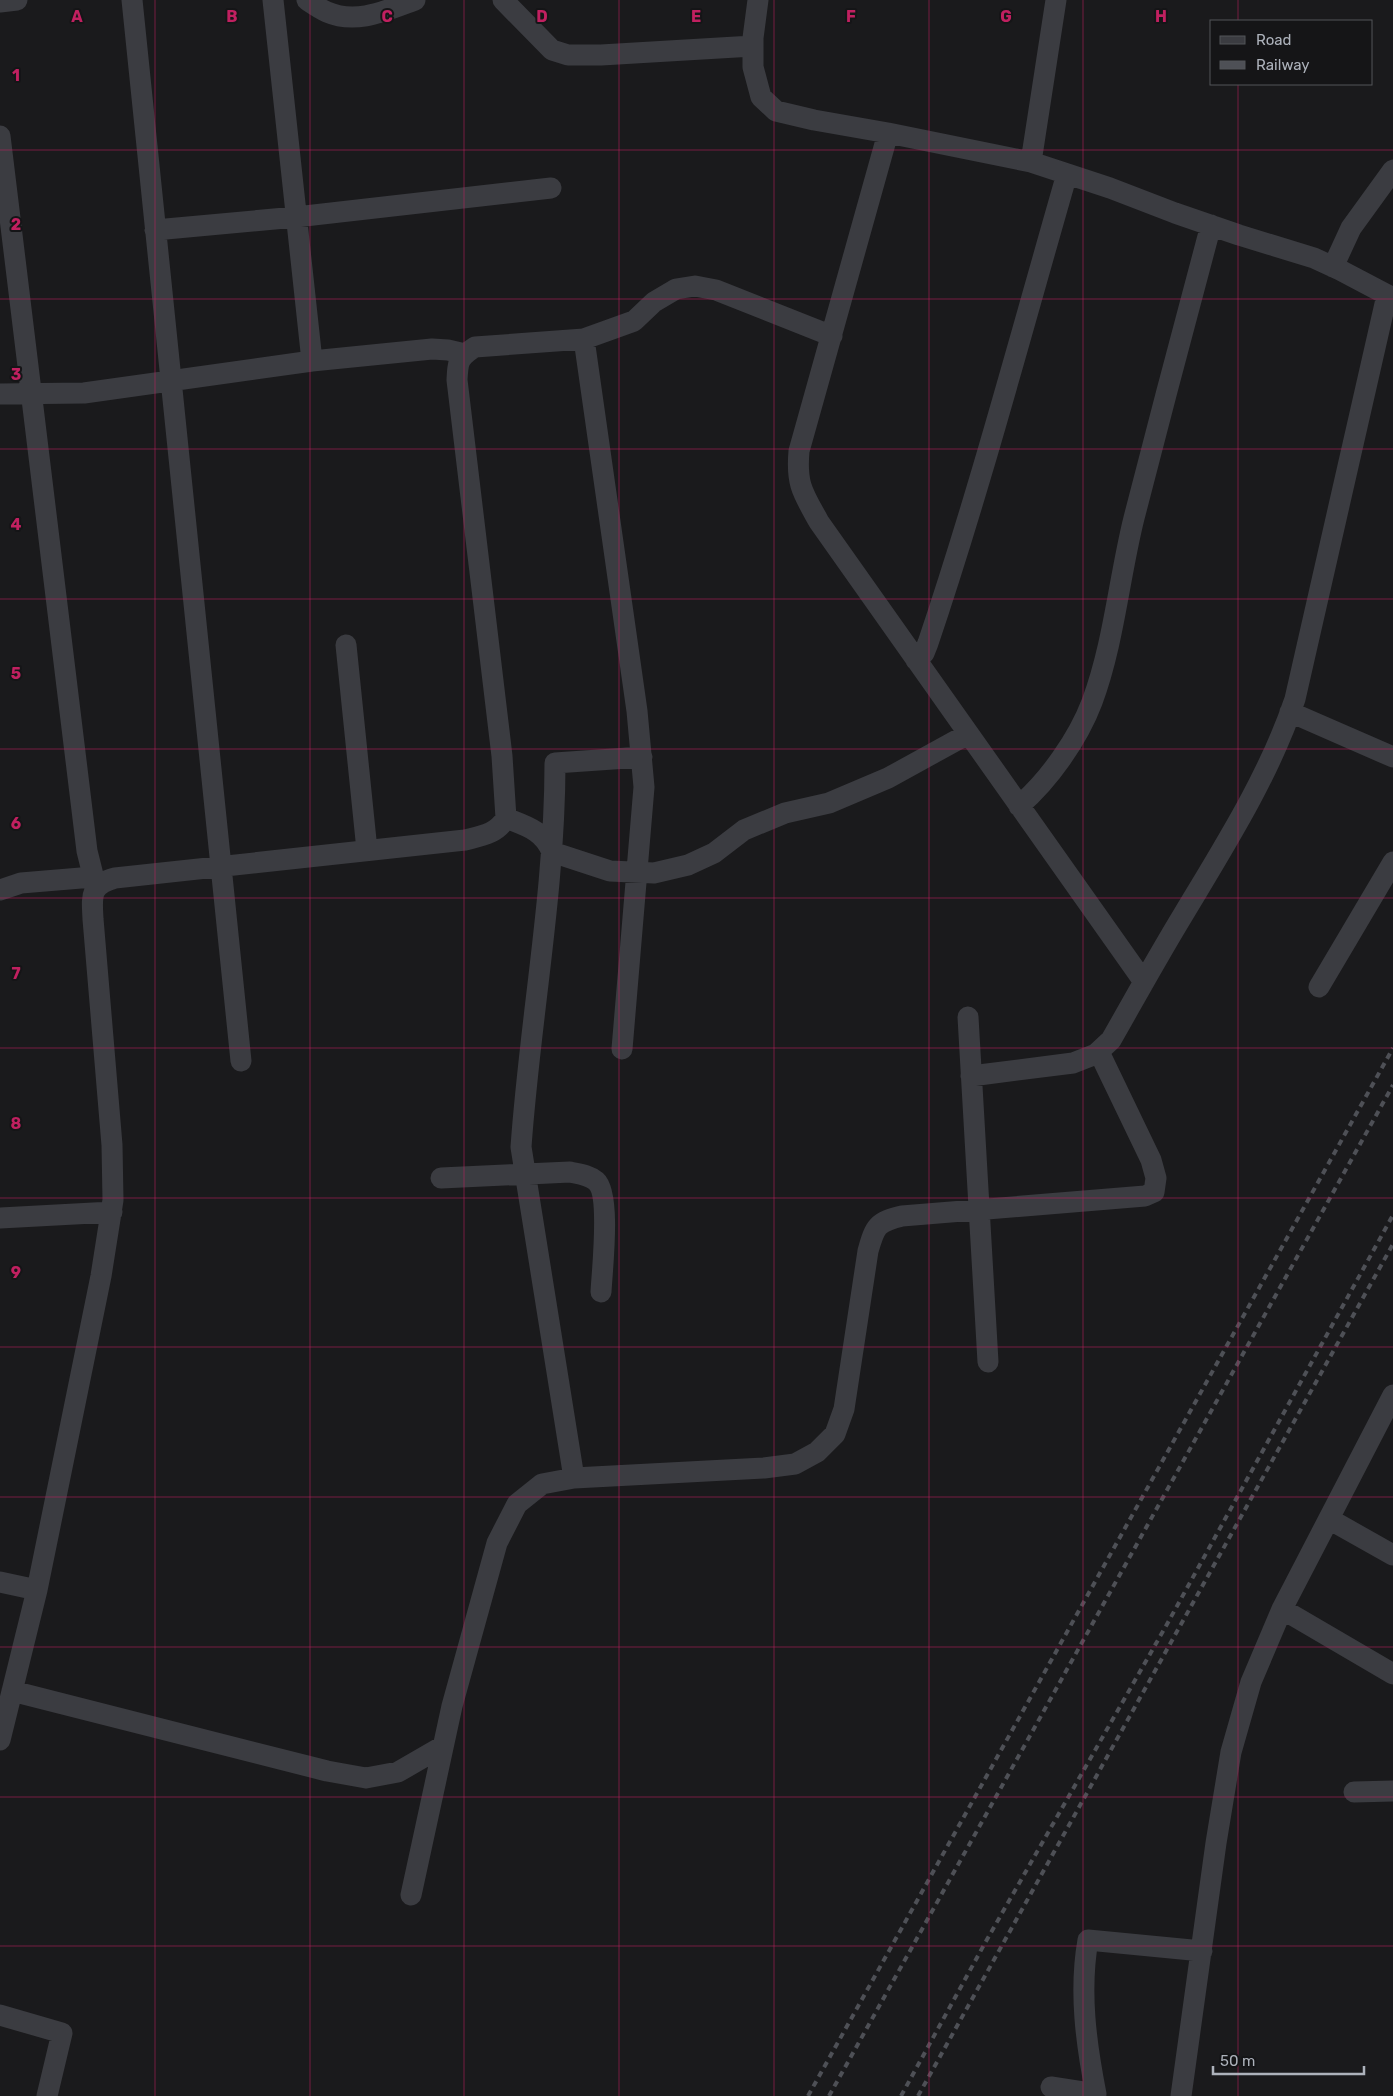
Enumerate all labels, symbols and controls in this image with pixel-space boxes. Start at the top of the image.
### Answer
text: A [71,7,83,26]
text: B [226,7,238,26]
text: C [381,7,393,26]
text: D [536,7,548,26]
text: E [691,7,701,26]
text: F [846,7,856,26]
text: G [1000,7,1012,26]
text: H [1155,7,1167,26]
legend [1210,20,1373,85]
text: Road [1256,31,1292,49]
text: Railway [1256,56,1310,74]
text: 1 [12,66,20,85]
text: 2 [11,215,21,234]
text: 3 [11,365,21,384]
text: 4 [11,515,22,534]
text: 5 [11,664,21,683]
text: 6 [11,814,21,833]
text: 7 [11,964,21,983]
text: 8 [11,1114,22,1133]
text: 9 [11,1263,21,1282]
scale bar [1213,2044,1364,2076]
text: 50 m [1220,2052,1255,2070]

